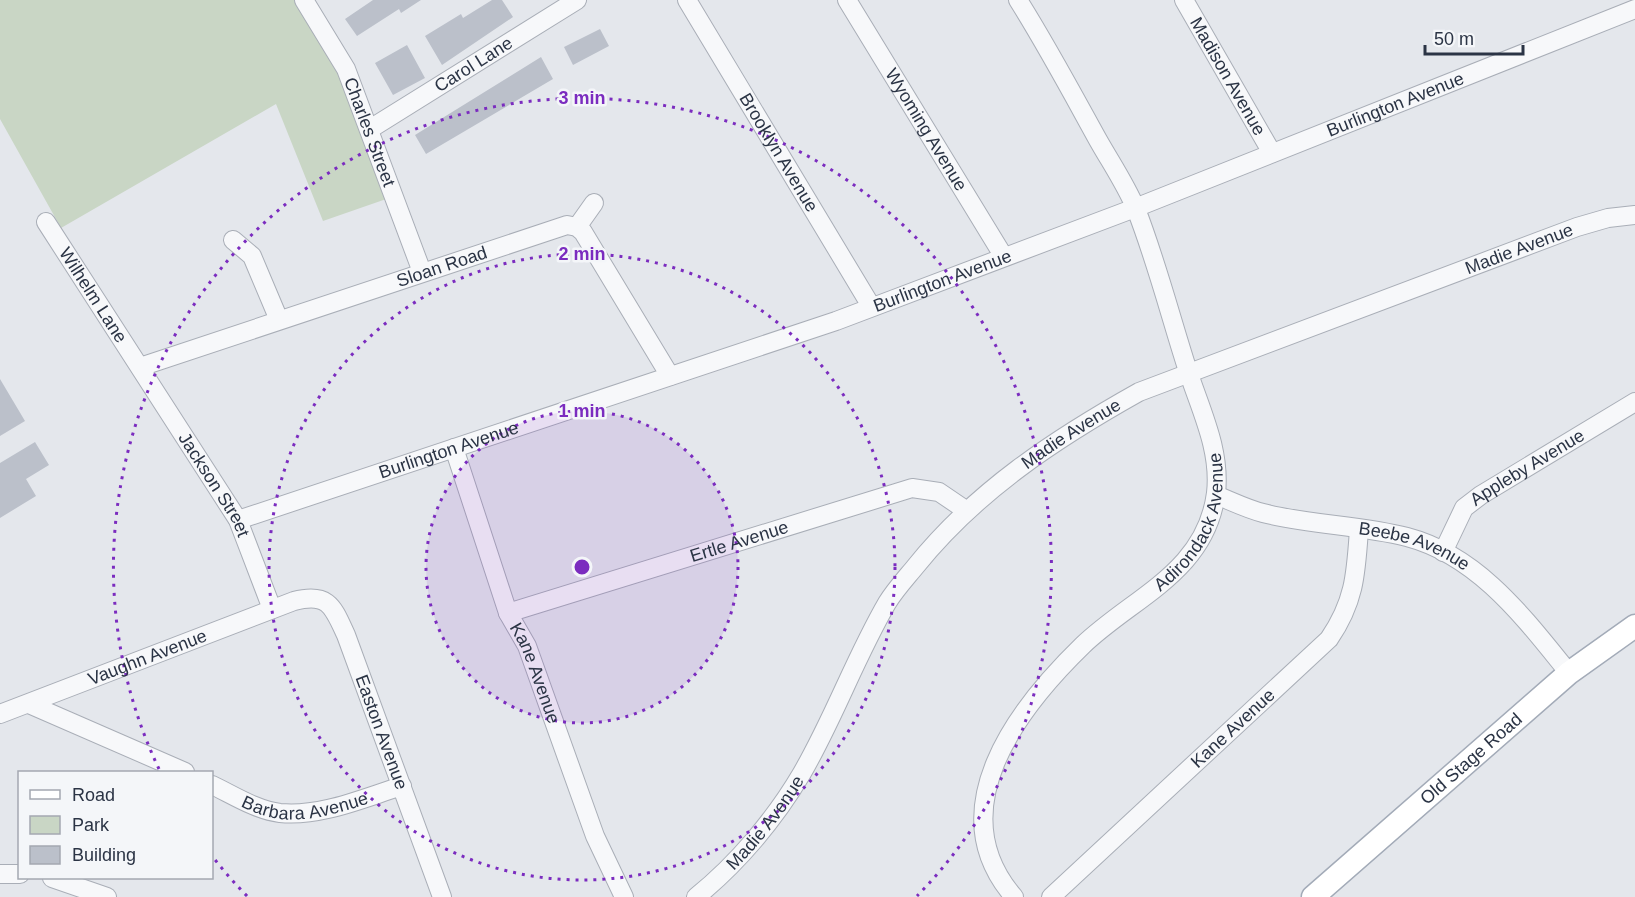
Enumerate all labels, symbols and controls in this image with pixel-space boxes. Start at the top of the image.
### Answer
street label: Madison Avenue [1186,14,1270,139]
scale bar [1425,18,1522,56]
text: 50 m [1434,29,1474,49]
street label: Carol Lane [431,33,516,96]
street label: Wyoming Avenue [881,65,971,195]
street label: Burlington Avenue [1324,68,1467,141]
street label: Charles Street [340,75,399,189]
text: 3 min [558,88,606,108]
street label: Brooklyn Avenue [735,90,822,215]
street label: Madie Avenue [1462,219,1576,278]
street label: Sloan Road [394,242,490,291]
street label: Wilhelm Lane [55,244,131,346]
text: 2 min [558,244,606,264]
street label: Burlington Avenue [871,246,1014,316]
street label: Madie Avenue [1018,395,1124,473]
text: 1 min [558,401,606,421]
street label: Burlington Avenue [376,417,521,482]
street label: Appleby Avenue [1466,425,1588,510]
street label: Jackson Street [174,429,253,540]
street label: Adirondack Avenue [1150,451,1227,595]
street label: Ertle Avenue [688,517,791,566]
street label: Beebe Avenue [1358,518,1474,575]
centre of rings [572,557,592,577]
street label: Kane Avenue [506,619,564,726]
street label: Vaughn Avenue [85,625,210,689]
street label: Easton Avenue [351,672,412,792]
street label: Kane Avenue [1187,685,1279,772]
street label: Old Stage Road [1416,709,1526,808]
legend [18,771,213,879]
street label: Madie Avenue [722,772,808,874]
text: Road [72,785,115,805]
street label: Barbara Avenue [239,788,371,824]
text: Park [72,815,110,835]
text: Building [72,845,136,865]

